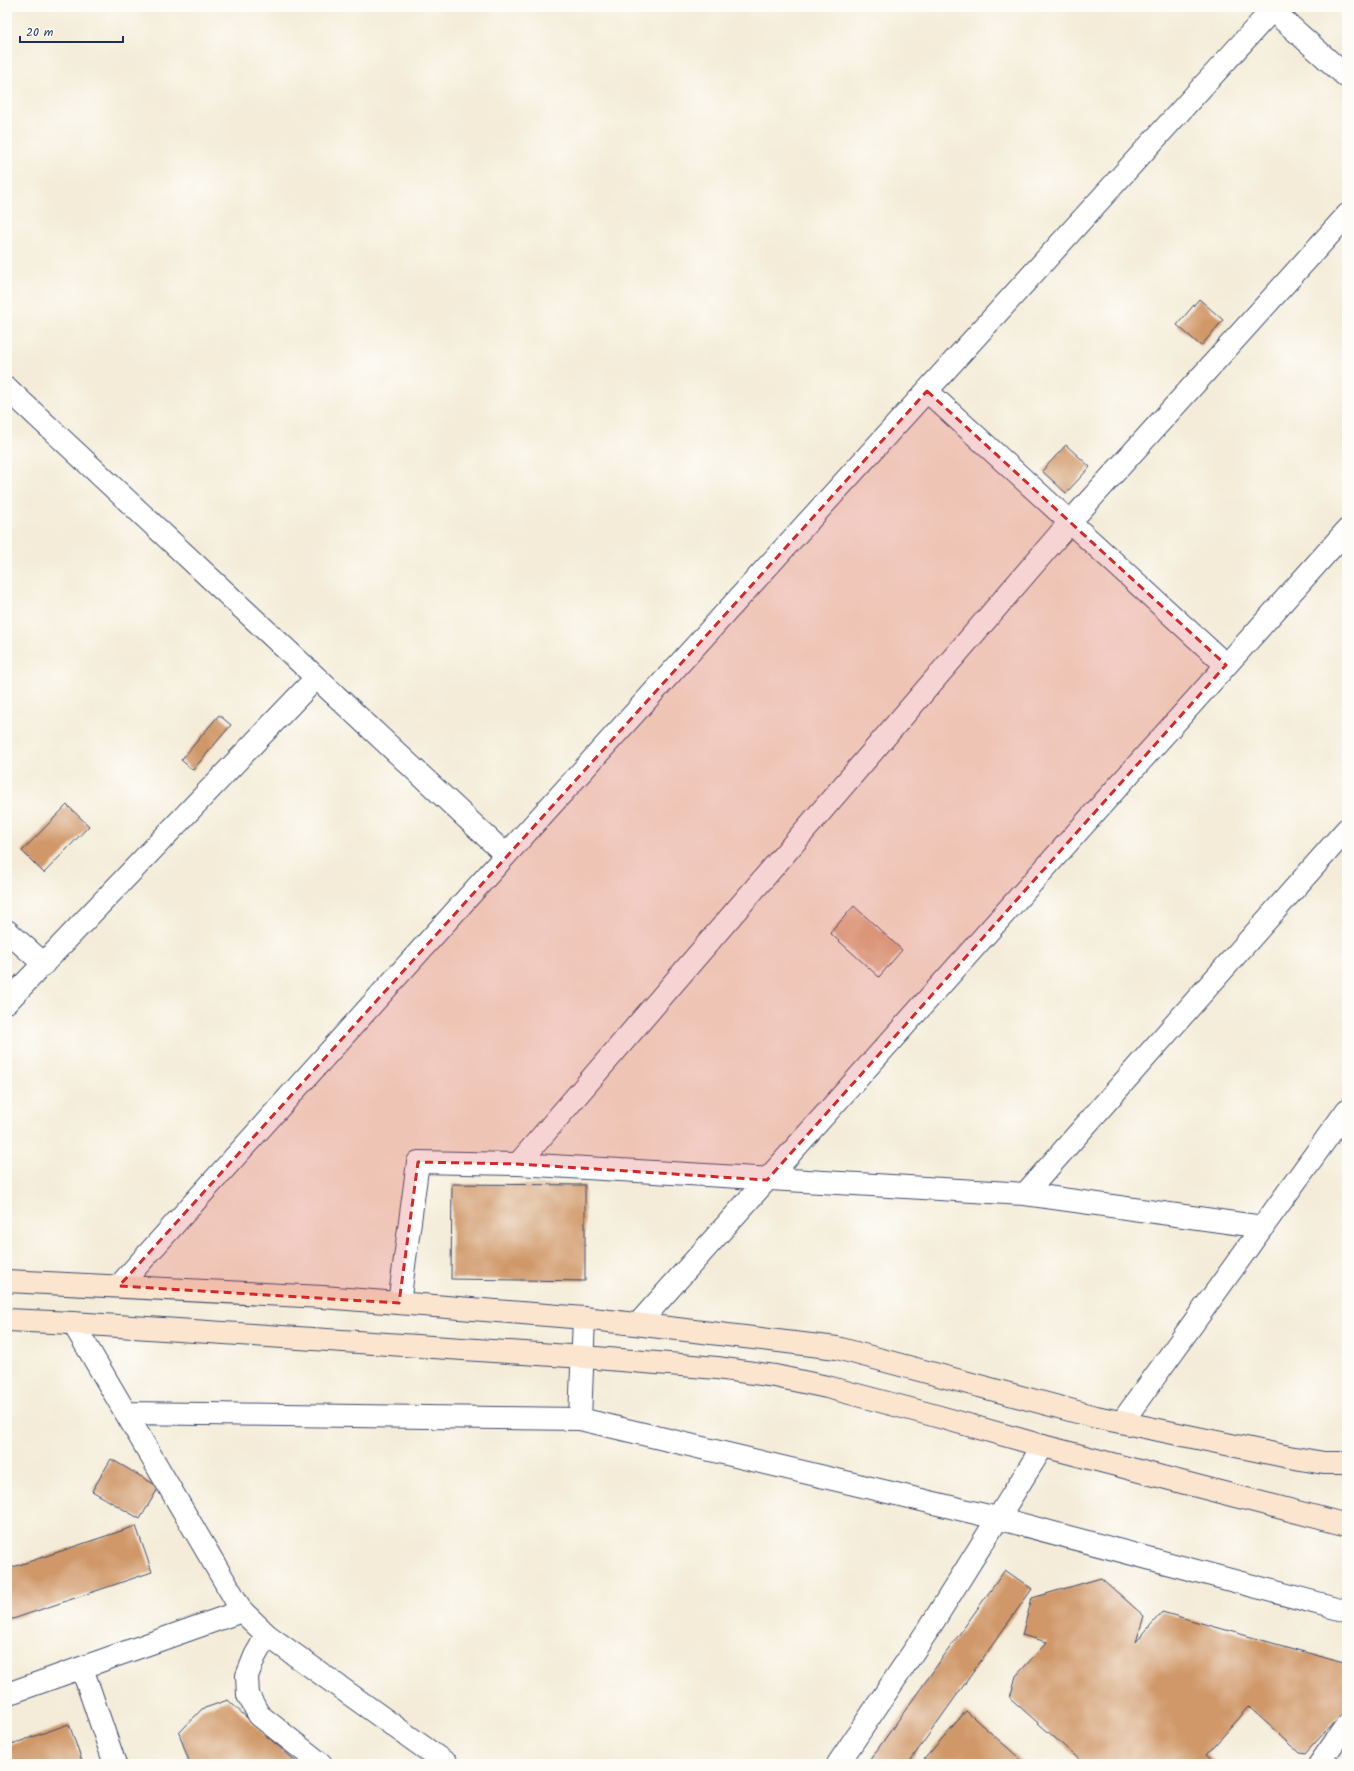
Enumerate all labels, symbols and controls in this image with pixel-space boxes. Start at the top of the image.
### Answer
scale bar [20,18,123,44]
text: 20 m [26,23,54,42]

